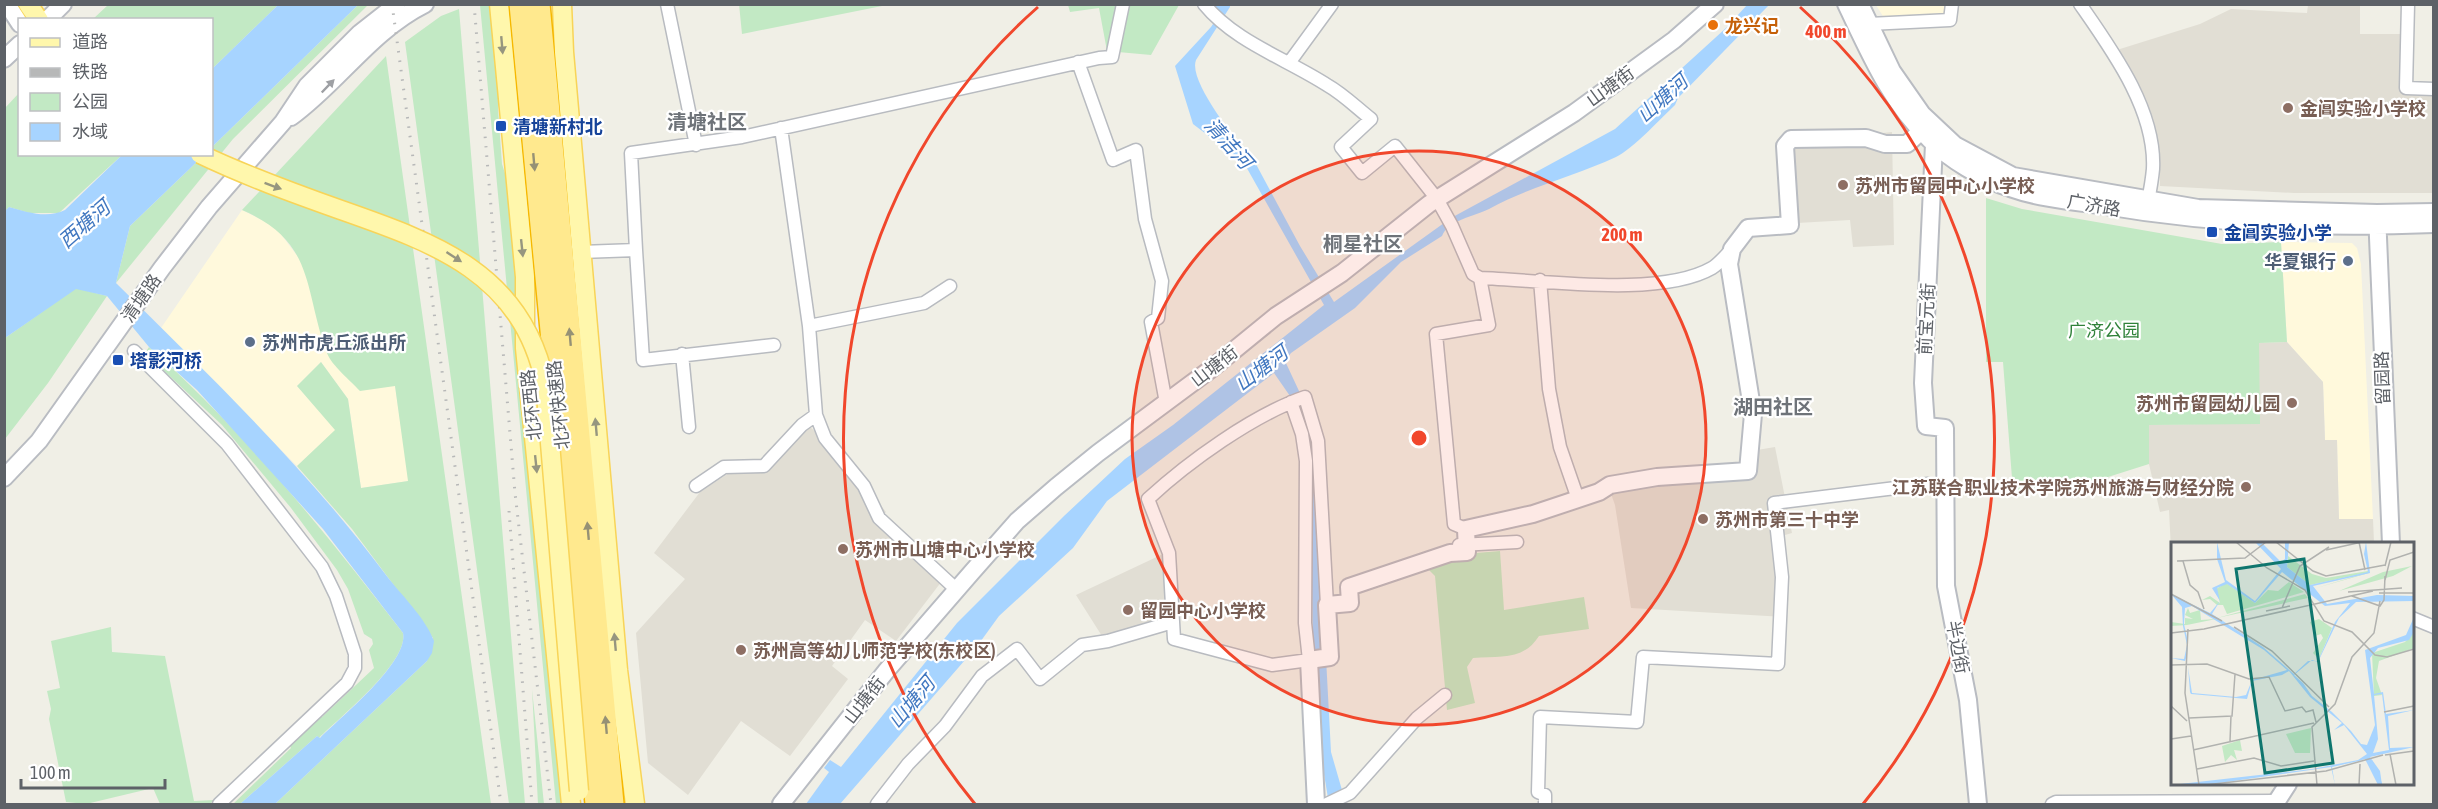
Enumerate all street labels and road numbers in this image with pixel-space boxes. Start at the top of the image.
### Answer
street label: 山塘街 [1582,62,1638,110]
street label: 广济路 [2066,190,2122,220]
street label: 清塘路 [117,270,165,326]
street label: 前宝元街 [1914,282,1938,356]
street label: 山塘街 [1186,341,1242,391]
street label: 留园路 [2371,351,2393,405]
street label: 北环快速路 [543,359,573,451]
street label: 北环西路 [517,368,545,442]
street label: 半边街 [1943,618,1973,676]
street label: 山塘街 [839,672,889,728]

